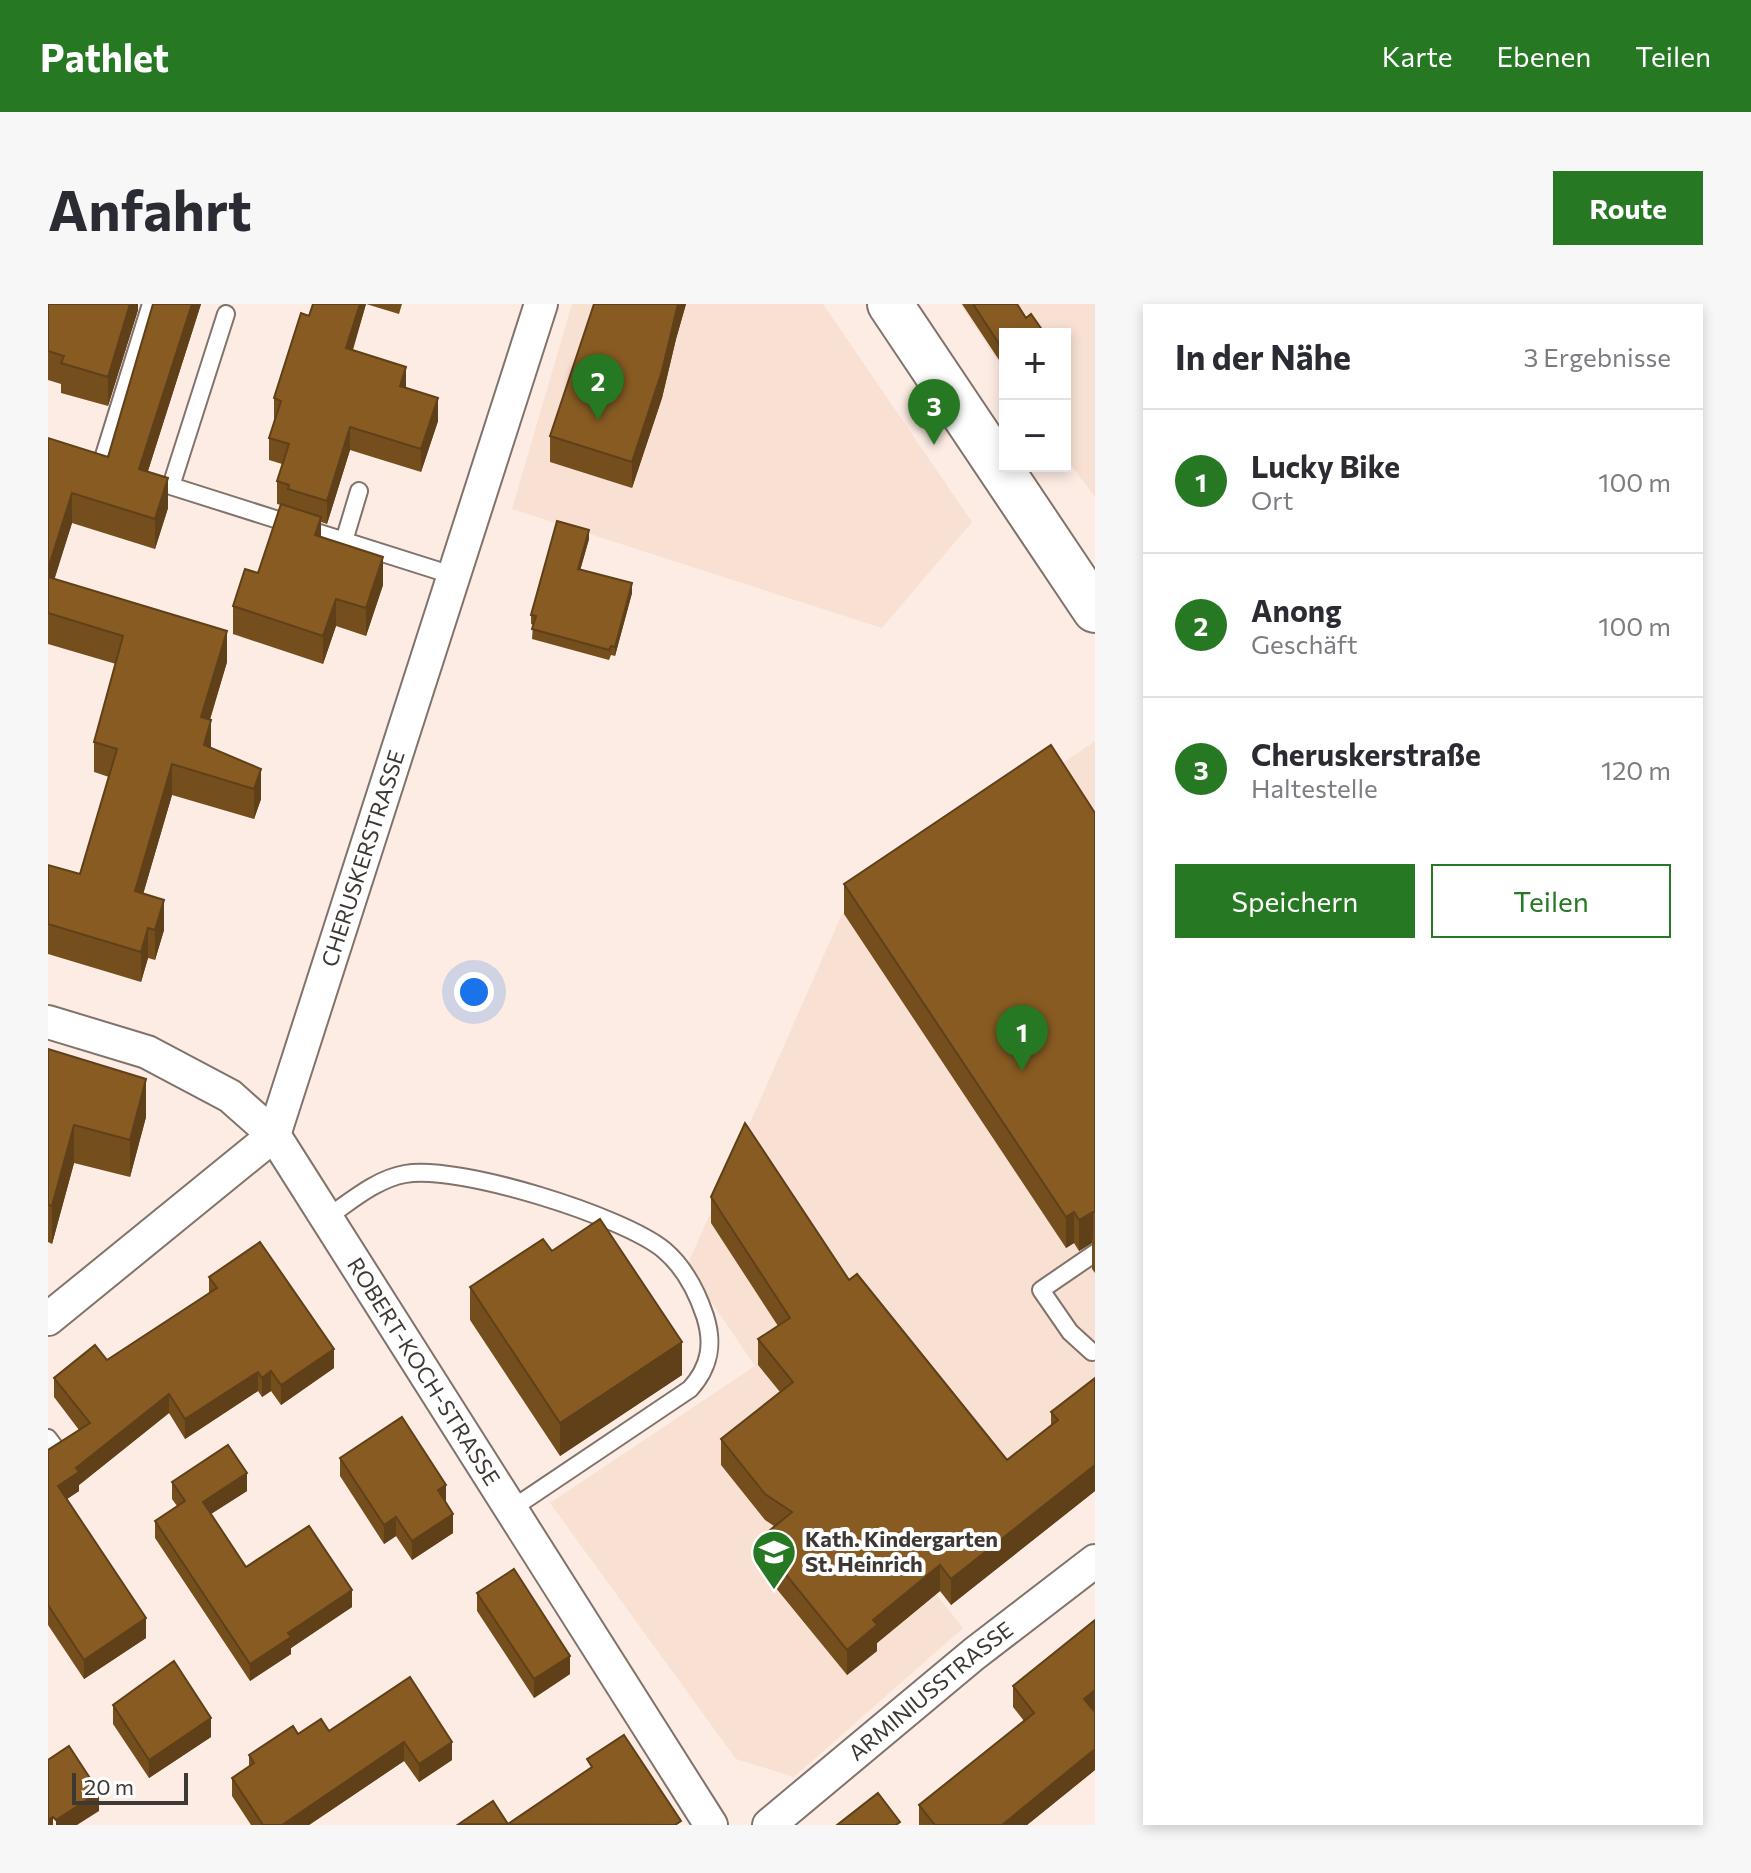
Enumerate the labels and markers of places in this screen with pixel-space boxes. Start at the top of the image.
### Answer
pin: 2 [572,354,624,420]
pin: 3 [908,379,960,445]
pin: 1 [996,1005,1048,1071]
place label: Kath. Kindergarten St. Heinrich [805,1525,998,1577]
school or university icon: Kath. Kindergarten St. Heinrich [750,1528,798,1591]

